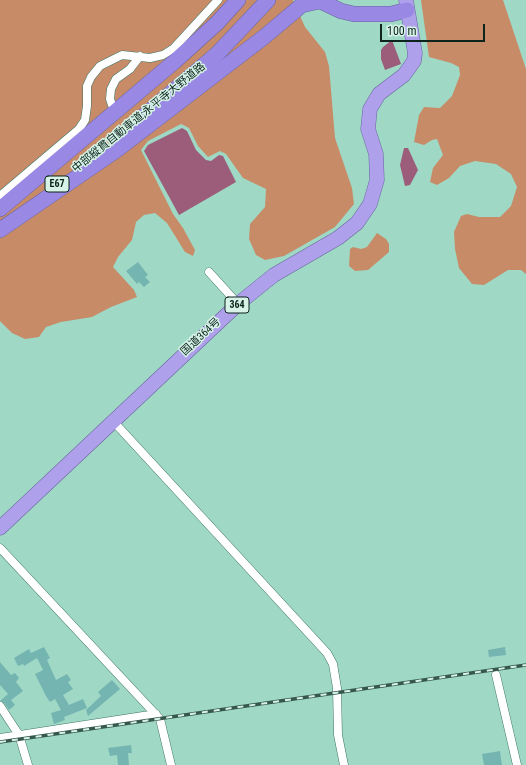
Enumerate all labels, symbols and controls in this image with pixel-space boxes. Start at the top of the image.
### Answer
scale bar [382,16,487,42]
text: 100 m [387,24,417,38]
street label: 中部縦貫自動車道;永平寺大野道路 [70,60,208,176]
road number: E67 [45,176,69,192]
road number: 364 [225,297,249,313]
street label: 国道364号 [178,315,224,359]

